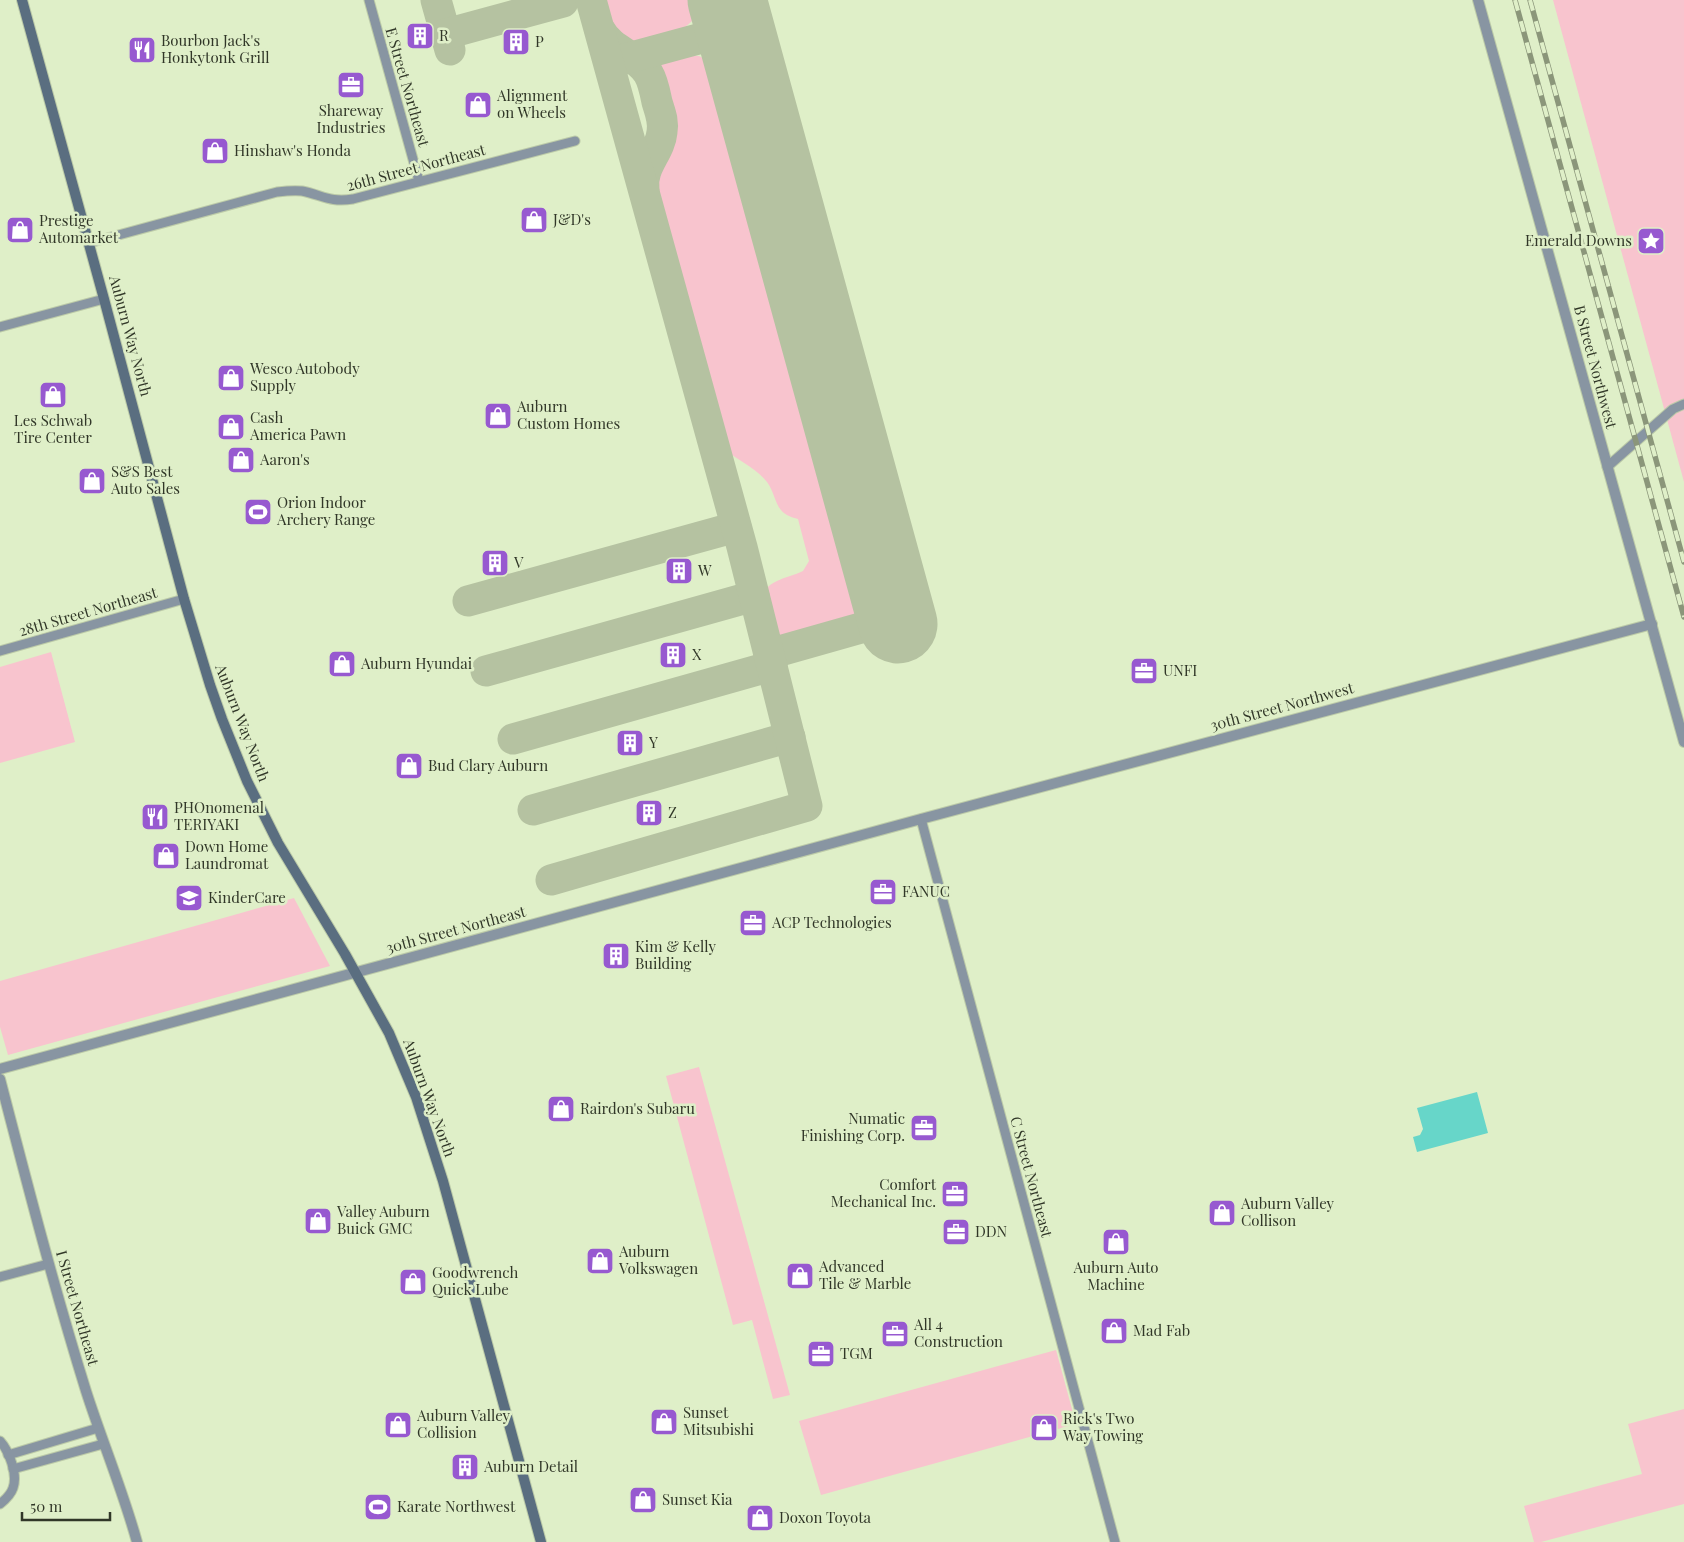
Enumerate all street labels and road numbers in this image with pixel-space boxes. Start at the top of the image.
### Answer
street label: E Street Northeast [381,25,435,149]
street label: 26th Street Northeast [344,139,488,195]
street label: Auburn Way North [105,272,157,398]
street label: B Street Northwest [1570,303,1622,431]
street label: 28th Street Northeast [16,582,160,640]
street label: Auburn Way North [211,660,275,784]
street label: 30th Street Northwest [1208,677,1356,735]
street label: 30th Street Northeast [384,901,528,957]
street label: Auburn Way North [399,1035,461,1160]
street label: C Street Northeast [1006,1114,1058,1240]
street label: I Street Northeast [52,1248,104,1368]

